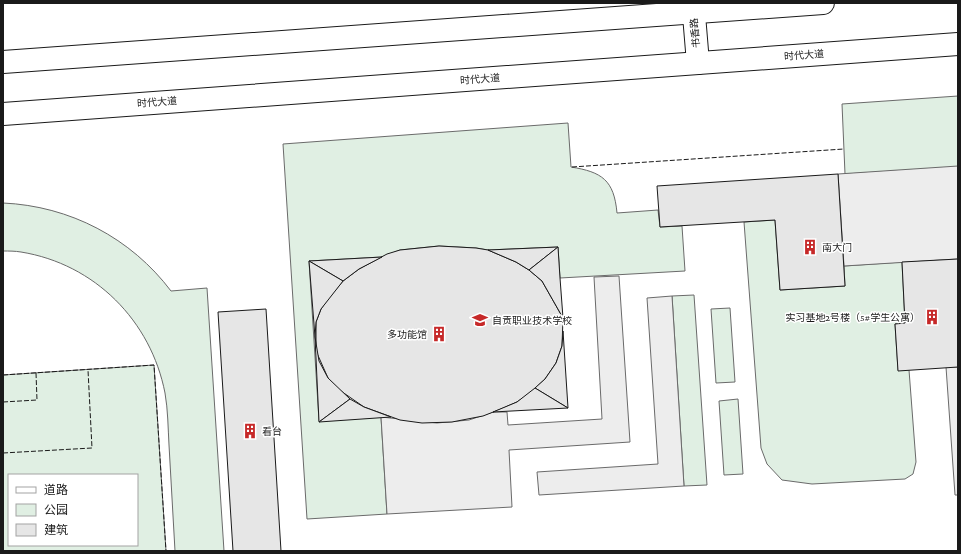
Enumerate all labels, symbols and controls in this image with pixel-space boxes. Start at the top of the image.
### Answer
street label: 书香路 [688,18,702,48]
street label: 时代大道 [784,48,824,62]
street label: 时代大道 [460,72,500,86]
street label: 时代大道 [137,95,177,109]
building icon: 南大门 [801,238,819,256]
place label: 南大门 [822,242,852,253]
building icon: 实习基地2号楼（5#学生公寓） [923,308,941,326]
school or university icon: 自贡职业技术学校 [471,311,489,329]
place label: 实习基地2号楼（5#学生公寓） [785,312,920,323]
place label: 自贡职业技术学校 [492,315,572,326]
building icon: 多功能馆 [430,325,448,343]
place label: 多功能馆 [387,329,427,340]
building icon: 看台 [241,422,259,440]
place label: 看台 [262,426,282,437]
legend [8,474,138,546]
text: 道路 [44,483,68,497]
text: 公园 [44,503,68,517]
text: 建筑 [44,523,68,537]

